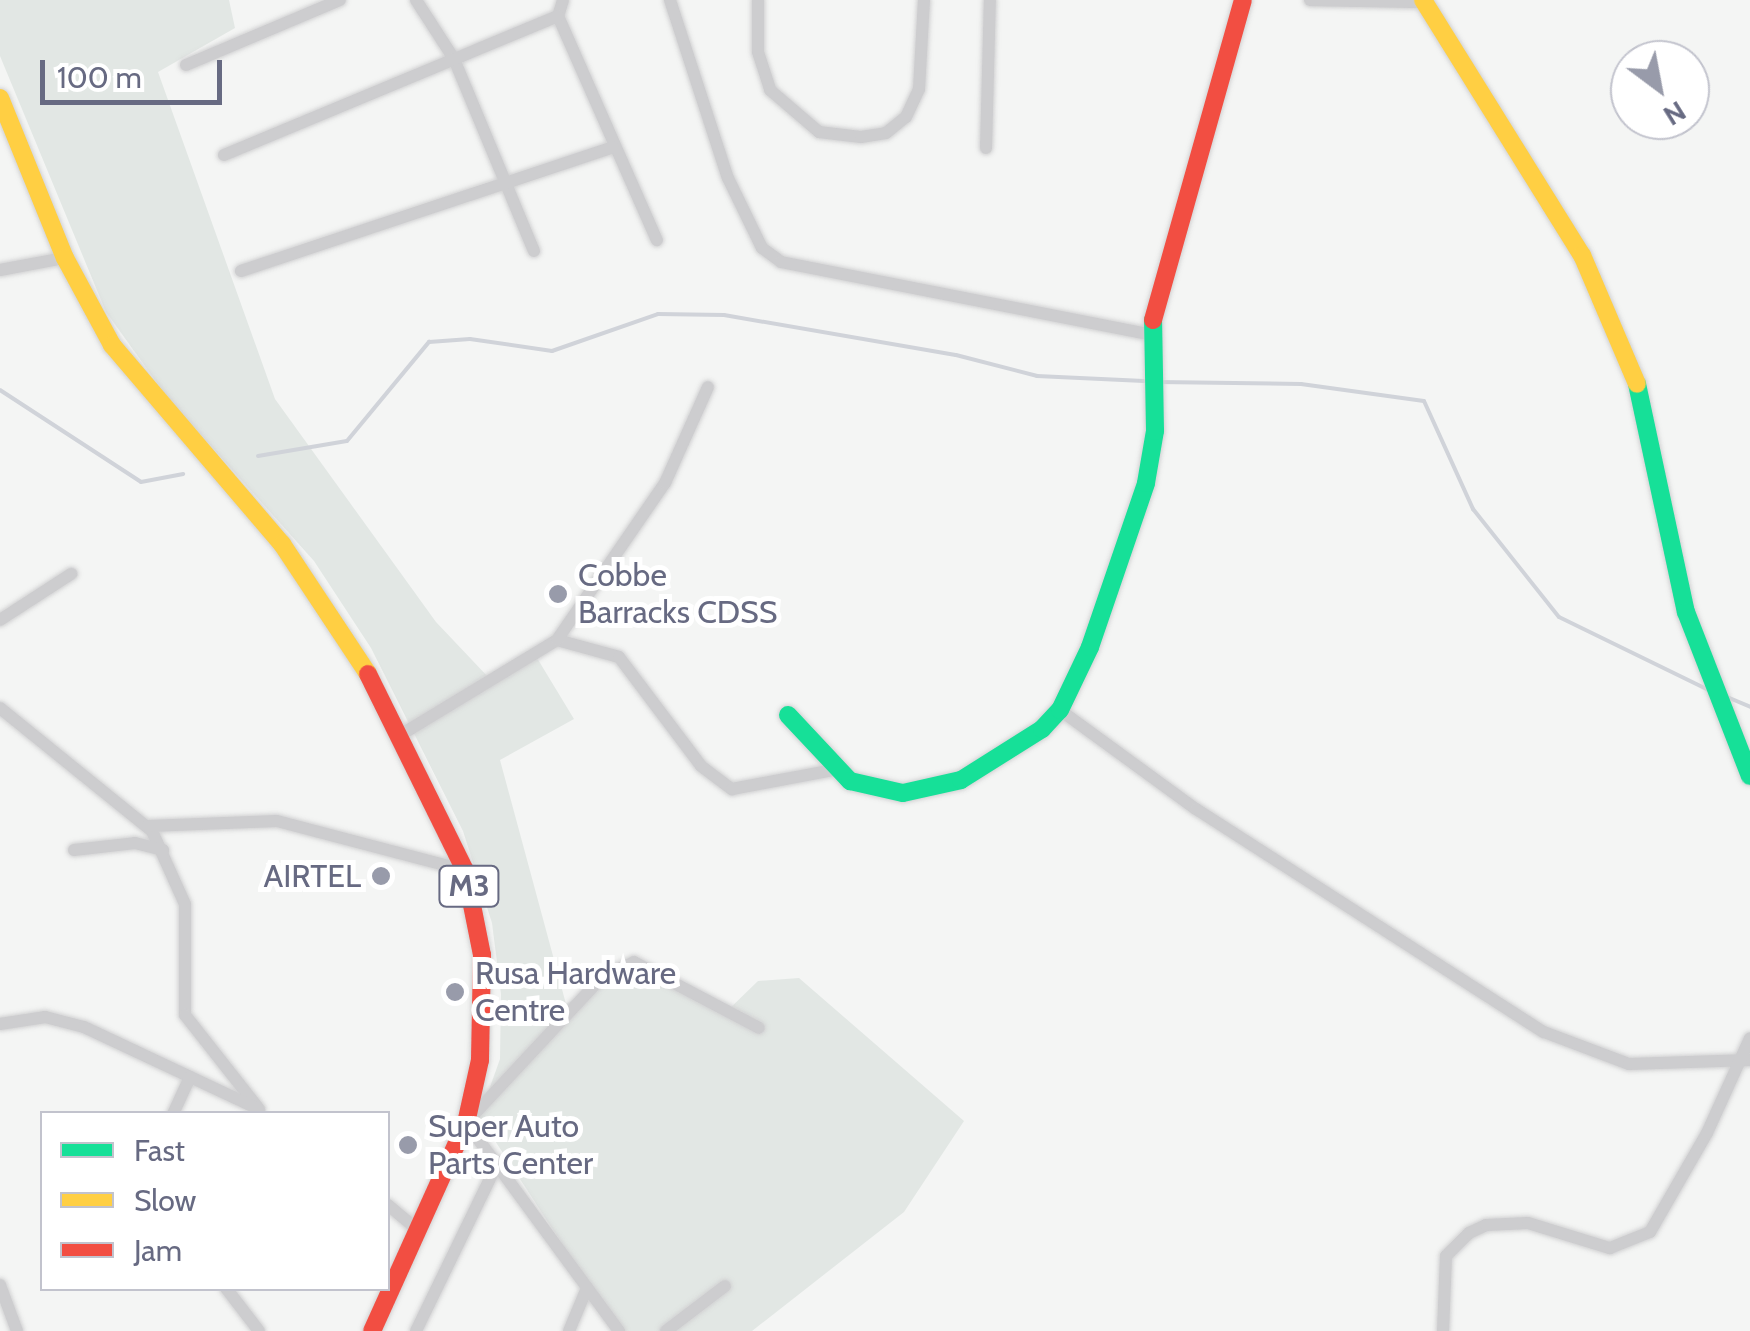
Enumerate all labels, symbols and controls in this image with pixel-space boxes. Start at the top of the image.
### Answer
scale bar [45,40,228,102]
north arrow [1610,40,1710,140]
text: 100 m [57,59,142,96]
text: N [1657,94,1692,133]
place label: Cobbe Barracks CDSS [578,557,777,632]
marker: Cobbe Barracks CDSS [547,583,569,605]
place label: AIRTEL [263,857,361,895]
road number: M3 [436,861,502,911]
marker: AIRTEL [370,865,392,887]
place label: Rusa Hardware Centre [475,955,676,1030]
marker: Rusa Hardware Centre [444,981,466,1003]
place label: Super Auto Parts Center [428,1108,593,1183]
legend [40,1111,390,1291]
text: Fast [134,1132,185,1169]
marker: Super Auto Parts Center [397,1134,419,1156]
text: Slow [134,1182,196,1219]
text: Jam [134,1232,182,1269]

